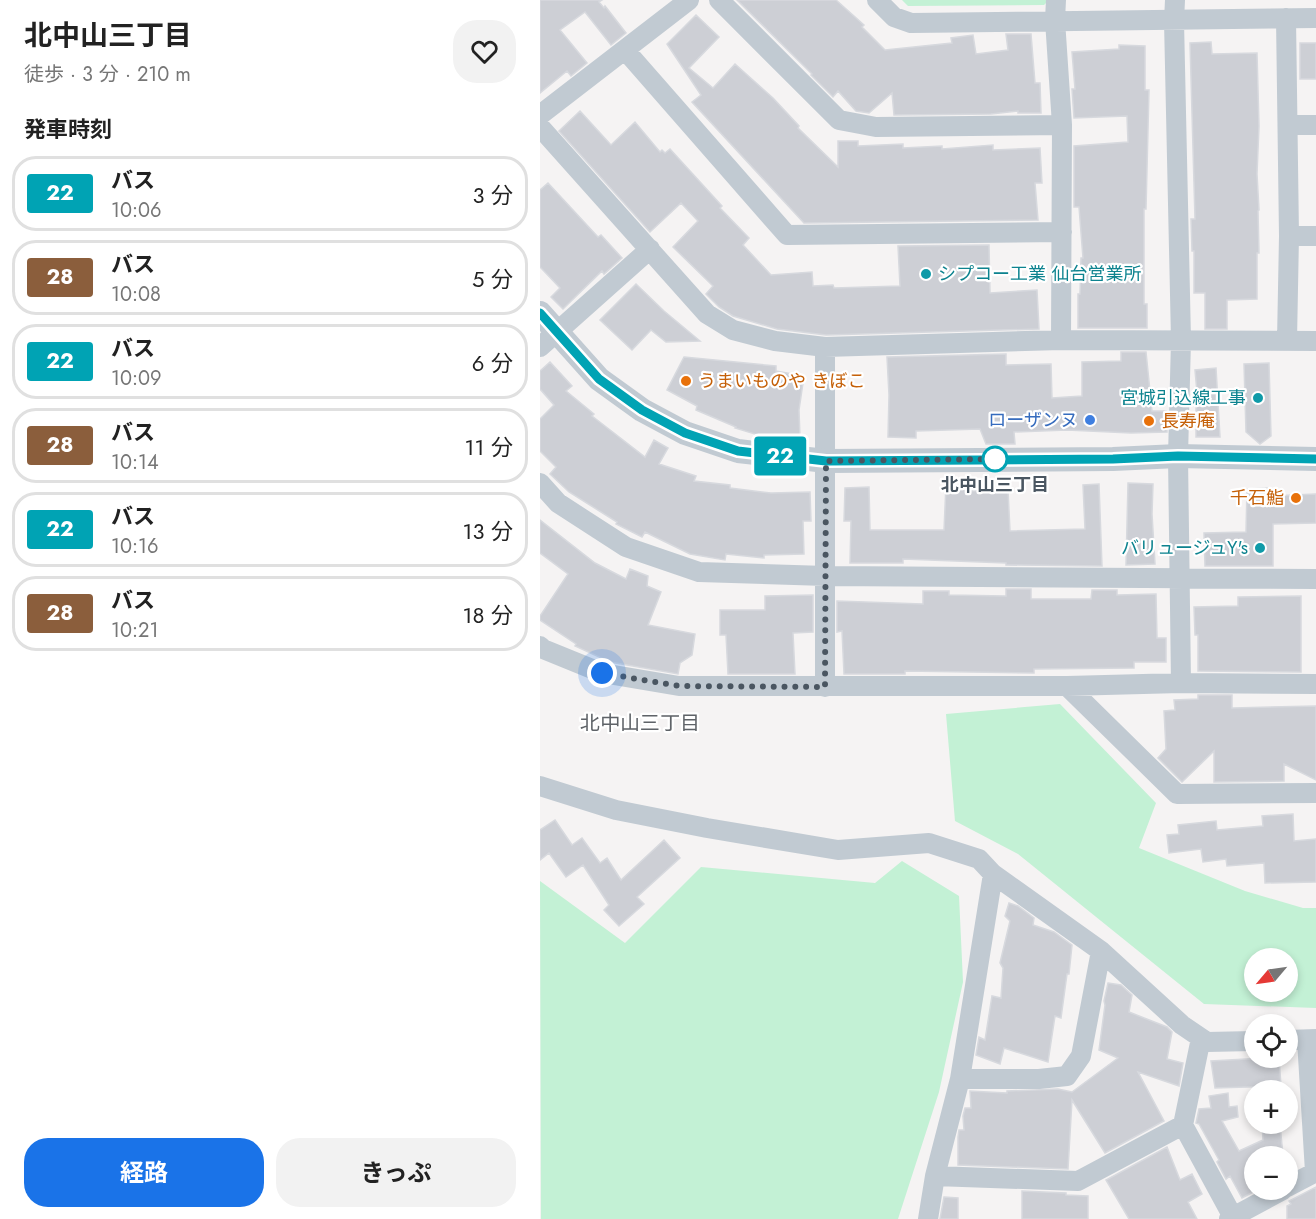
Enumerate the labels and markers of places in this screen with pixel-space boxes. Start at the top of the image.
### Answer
place label: シプコー工業 仙台営業所 [938,261,1141,287]
marker: シプコー工業 仙台営業所 [919,267,933,281]
place label: うまいものや きぼこ [698,368,865,394]
marker: うまいものや きぼこ [679,374,693,388]
place label: 宮城引込線工事 [1120,385,1246,411]
marker: 宮城引込線工事 [1251,391,1265,405]
place label: ローザンヌ [988,407,1078,433]
place label: 長寿庵 [1161,408,1215,434]
marker: ローザンヌ [1083,413,1097,427]
marker: 長寿庵 [1142,414,1156,428]
marker: 北中山三丁目 [982,446,1008,472]
place label: 北中山三丁目 [941,472,1049,498]
place label: 千石鮨 [1230,485,1284,511]
marker: 千石鮨 [1289,491,1303,505]
place label: バリュージュY's [1121,535,1248,561]
marker: バリュージュY's [1253,541,1267,555]

